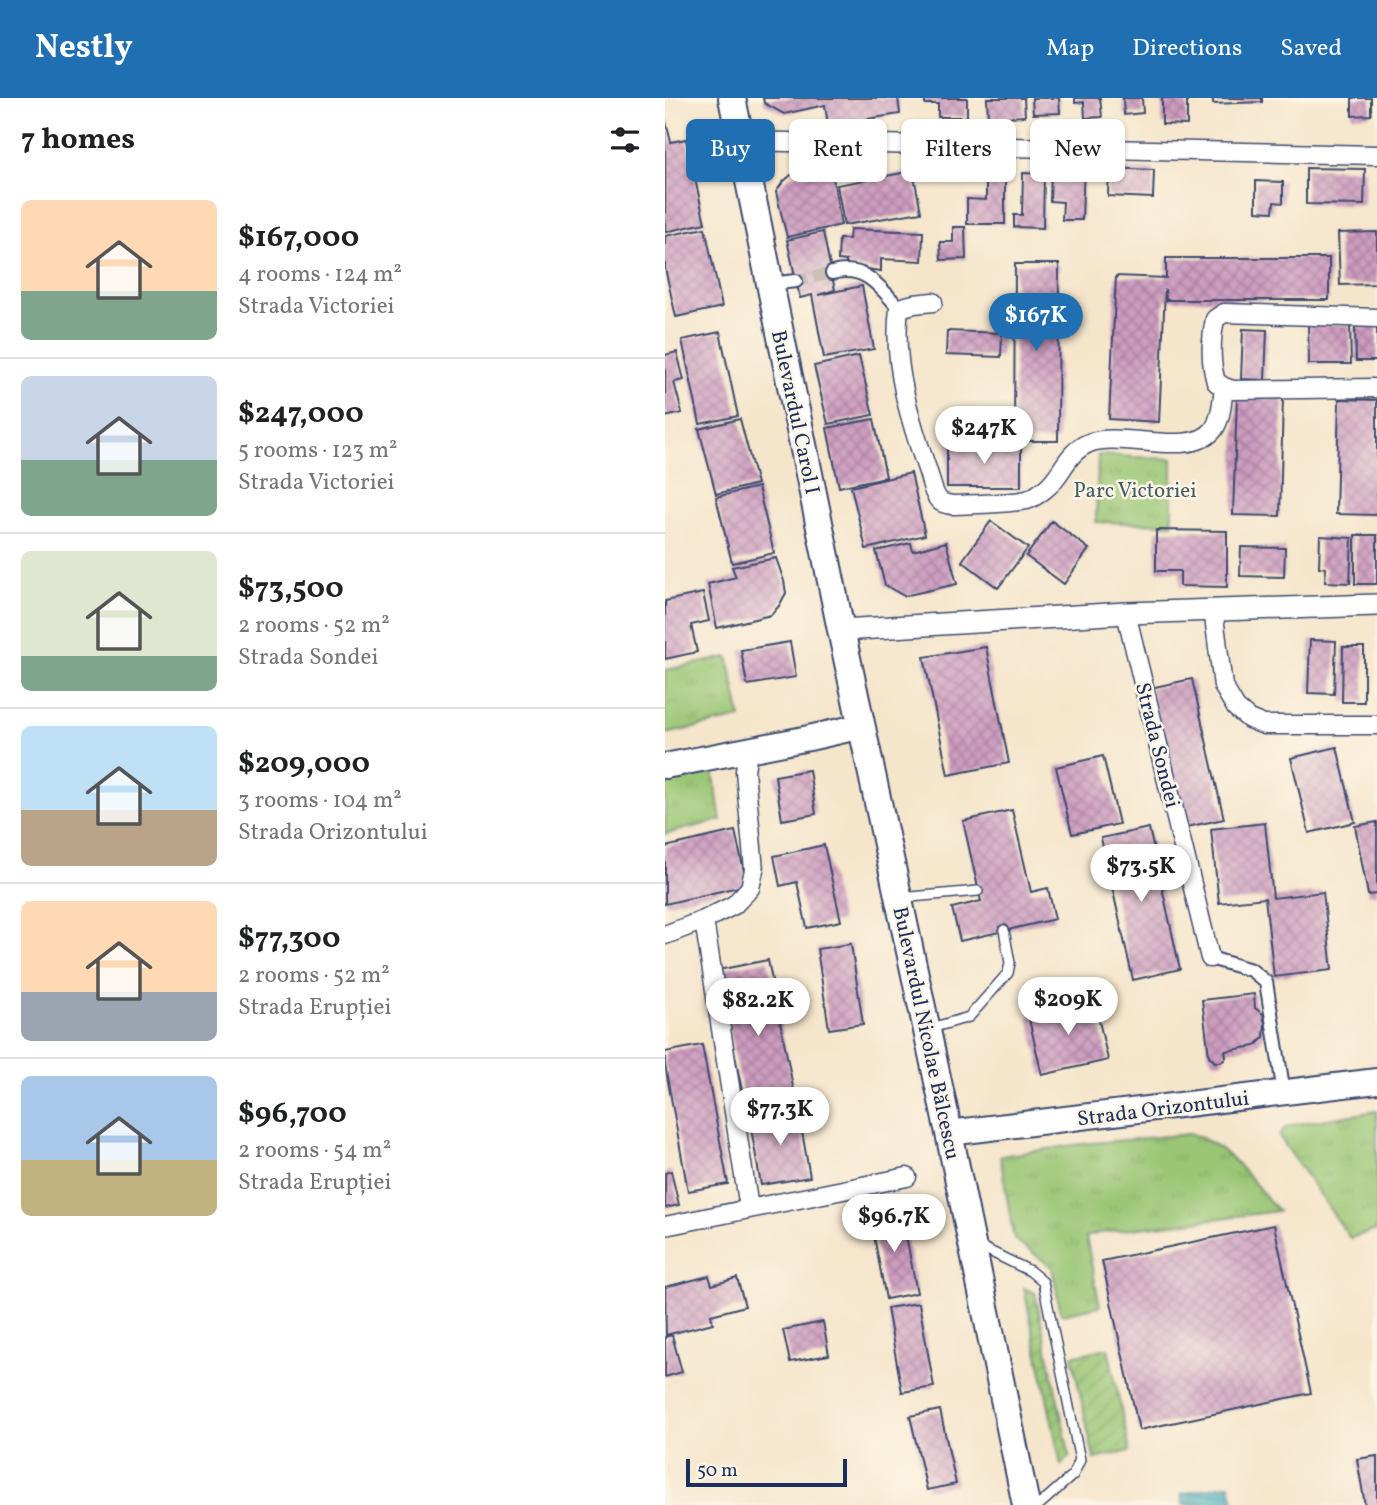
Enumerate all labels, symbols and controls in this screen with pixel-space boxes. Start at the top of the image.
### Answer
text: Nestly [35,26,133,72]
text: Map [1046,32,1094,66]
text: Directions [1132,32,1242,66]
text: Saved [1280,32,1342,66]
text: 7 homes [21,119,135,161]
chip: Buy [686,119,775,182]
chip: Rent [789,119,887,182]
chip: Filters [901,119,1016,182]
chip: New [1030,119,1125,182]
icon: filters [606,121,644,159]
text: $167,000 [238,217,359,259]
icon: home [77,228,161,312]
text: 4 rooms · 124 m² [238,259,402,291]
text: Strada Victoriei [238,291,395,323]
pin: $167K [987,294,1085,353]
text: $167K [1005,300,1067,332]
street label: Bulevardul Carol I [763,327,826,497]
text: $247,000 [238,393,364,435]
icon: home [77,404,161,488]
pin: $247K [935,406,1033,466]
text: $247K [951,413,1017,445]
text: 5 rooms · 123 m² [238,435,398,467]
text: Strada Victoriei [238,467,395,499]
park label: Parc Victoriei [1073,477,1197,506]
text: $73,500 [238,568,344,610]
icon: home [77,579,161,663]
text: 2 rooms · 52 m² [238,610,390,642]
text: Strada Sondei [238,642,378,674]
street label: Strada Sondei [1127,680,1186,811]
text: $209,000 [238,743,370,785]
icon: home [77,754,161,838]
text: 3 rooms · 104 m² [238,785,402,817]
text: Strada Orizontului [238,817,428,849]
pin: $73.5K [1084,844,1198,904]
text: $73.5K [1106,851,1176,883]
street label: Bulevardul Nicolae Bălcescu [885,904,967,1162]
text: $77,300 [238,918,341,960]
icon: home [77,929,161,1013]
text: 2 rooms · 52 m² [238,960,390,992]
pin: $82.2K [701,978,815,1038]
pin: $209K [1019,978,1117,1037]
text: $209K [1034,984,1102,1016]
text: $82.2K [722,985,794,1017]
text: Strada Erupției [238,992,391,1024]
street label: Strada Orizontului [1076,1085,1251,1134]
pin: $77.3K [723,1088,837,1147]
text: $96,700 [238,1093,347,1135]
text: $77.3K [747,1094,814,1126]
icon: home [77,1104,161,1188]
text: 2 rooms · 54 m² [238,1135,391,1167]
text: Strada Erupției [238,1167,391,1199]
pin: $96.7K [837,1194,951,1254]
text: $96.7K [858,1201,930,1233]
scale bar [686,1456,847,1488]
text: 50 m [697,1458,738,1484]

